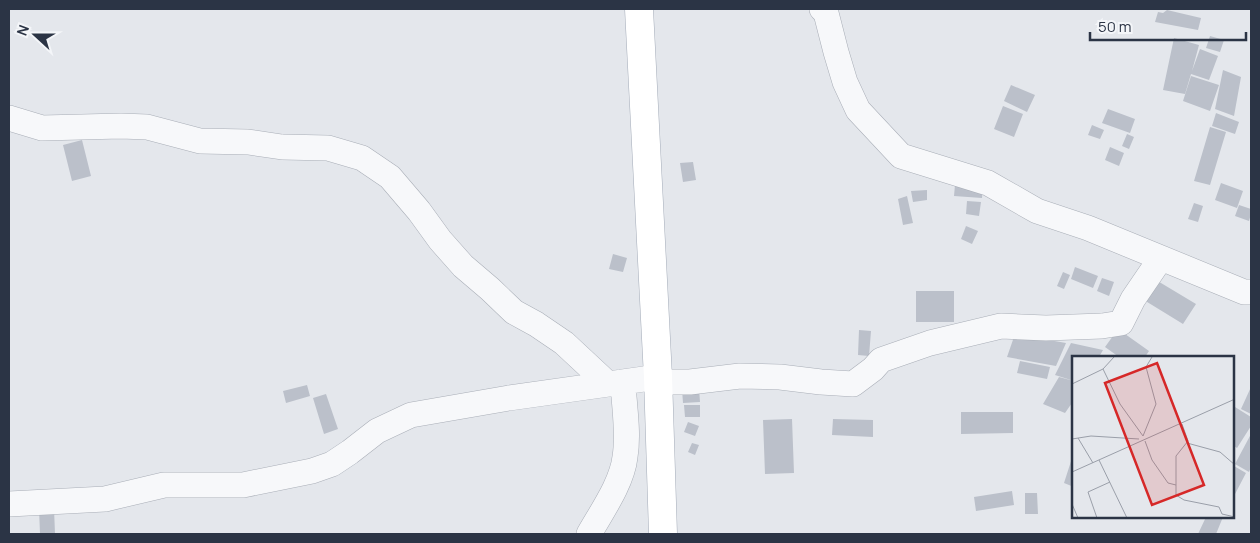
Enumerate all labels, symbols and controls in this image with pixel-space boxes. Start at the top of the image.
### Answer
north arrow [10,10,60,60]
scale bar [1090,10,1246,42]
text: 50 m [1098,16,1132,37]
text: N [12,22,33,38]
inset map [1072,356,1235,518]

